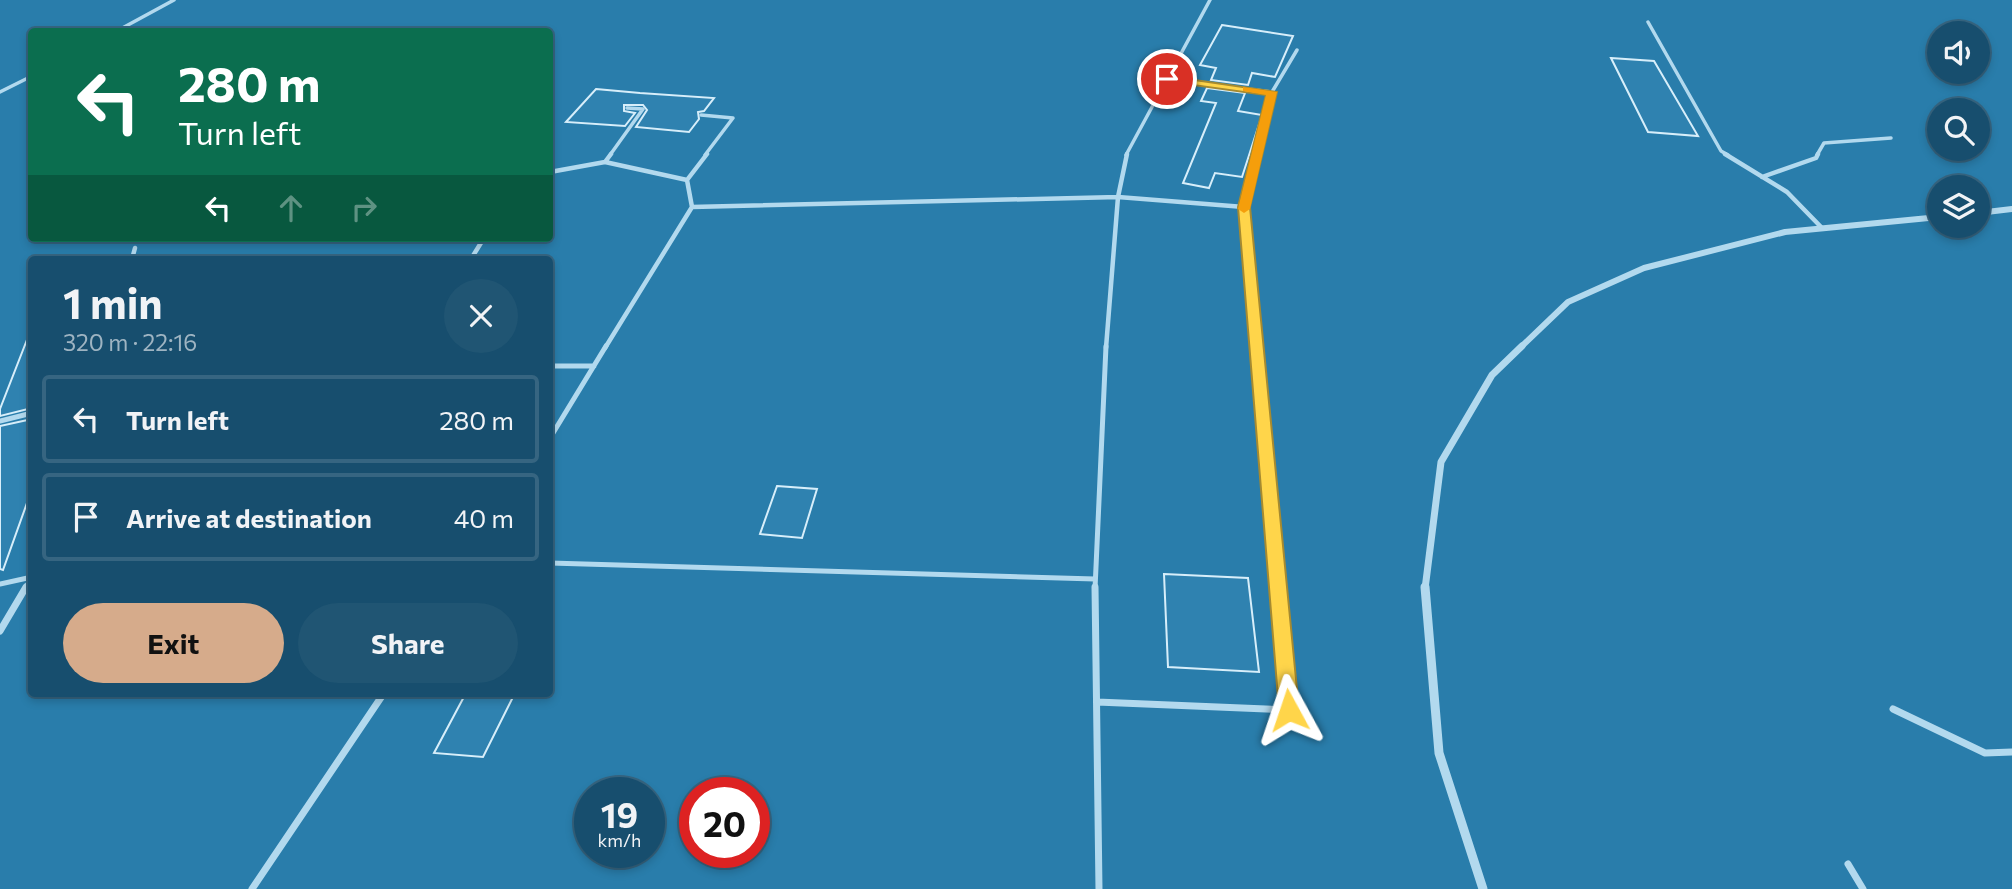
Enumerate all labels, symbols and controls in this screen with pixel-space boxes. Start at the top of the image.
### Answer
map controls [1927,21,1990,238]
button: sound [1927,21,1990,84]
pin [1137,49,1197,109]
text: 280 m [178,52,321,112]
icon: left [63,56,154,147]
icon: arrive [1148,60,1186,98]
button: search [1927,98,1990,161]
text: Turn left [178,112,302,152]
button: layers [1927,175,1990,238]
icon: left [199,189,237,227]
icon: ahead [272,189,310,227]
icon: right [345,189,383,227]
text: 1 min [63,276,163,328]
button: close [444,279,518,353]
text: 320 m · 22:16 [63,328,197,356]
icon: left [67,400,105,438]
text: Turn left [126,404,229,435]
text: 280 m [439,404,514,435]
icon: arrive [67,498,105,536]
text: Arrive at destination [126,502,372,533]
text: 40 m [454,502,514,533]
button: Exit [63,603,284,683]
button: Share [298,603,518,683]
position arrow [1252,673,1326,747]
speed limit sign: 20 [679,777,770,868]
text: 19 [601,792,638,835]
text: km/h [598,829,641,851]

